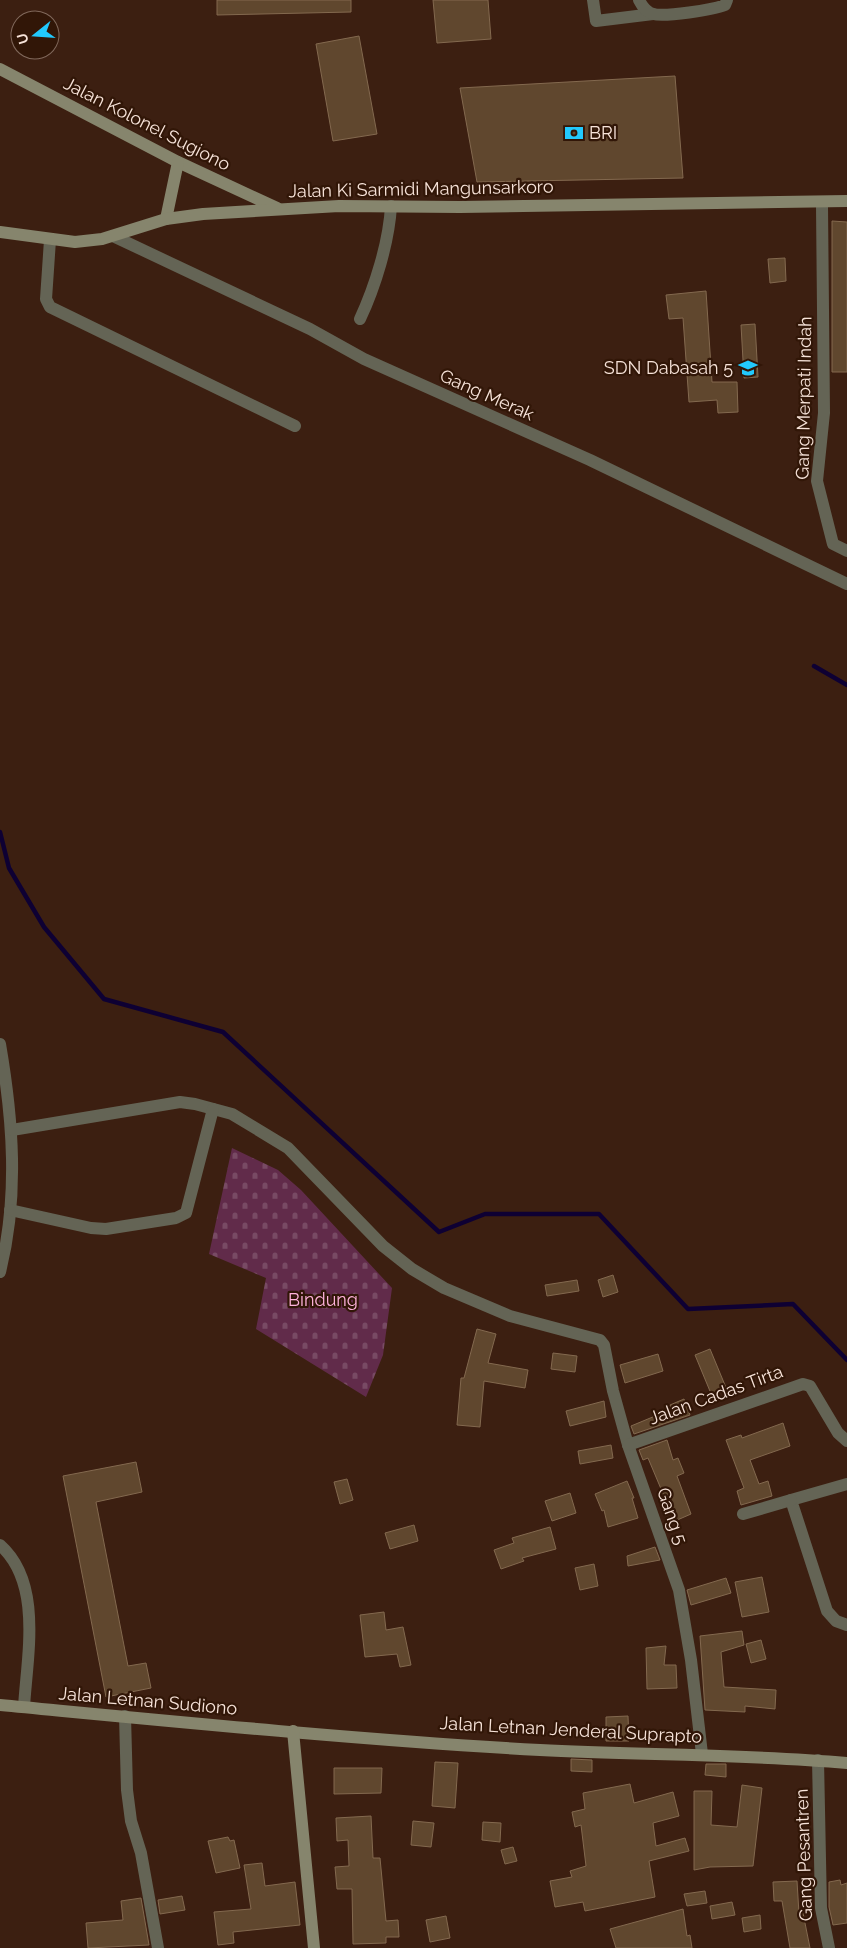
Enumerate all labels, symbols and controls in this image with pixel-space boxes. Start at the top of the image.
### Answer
north arrow [10,10,60,60]
text: U [13,31,32,46]
street label: Jalan Kolonel Sugiono [60,72,234,175]
bank icon: BRI [563,122,585,144]
place label: BRI [589,122,617,143]
street label: Jalan Ki Sarmidi Mangunsarkoro [288,176,554,201]
street label: Gang Merpati Indah [792,316,815,480]
place label: SDN Dabasah 5 [604,357,733,378]
school or university icon: SDN Dabasah 5 [737,357,759,379]
street label: Gang Merak [437,364,538,425]
park label: Bindung [288,1289,358,1310]
street label: Jalan Cadas Tirta [646,1361,786,1429]
street label: Gang 5 [653,1485,692,1547]
street label: Jalan Letnan Sudiono [58,1682,238,1719]
street label: Jalan Letnan Jenderal Suprapto [439,1712,703,1747]
street label: Gang Pesantren [791,1788,816,1922]

